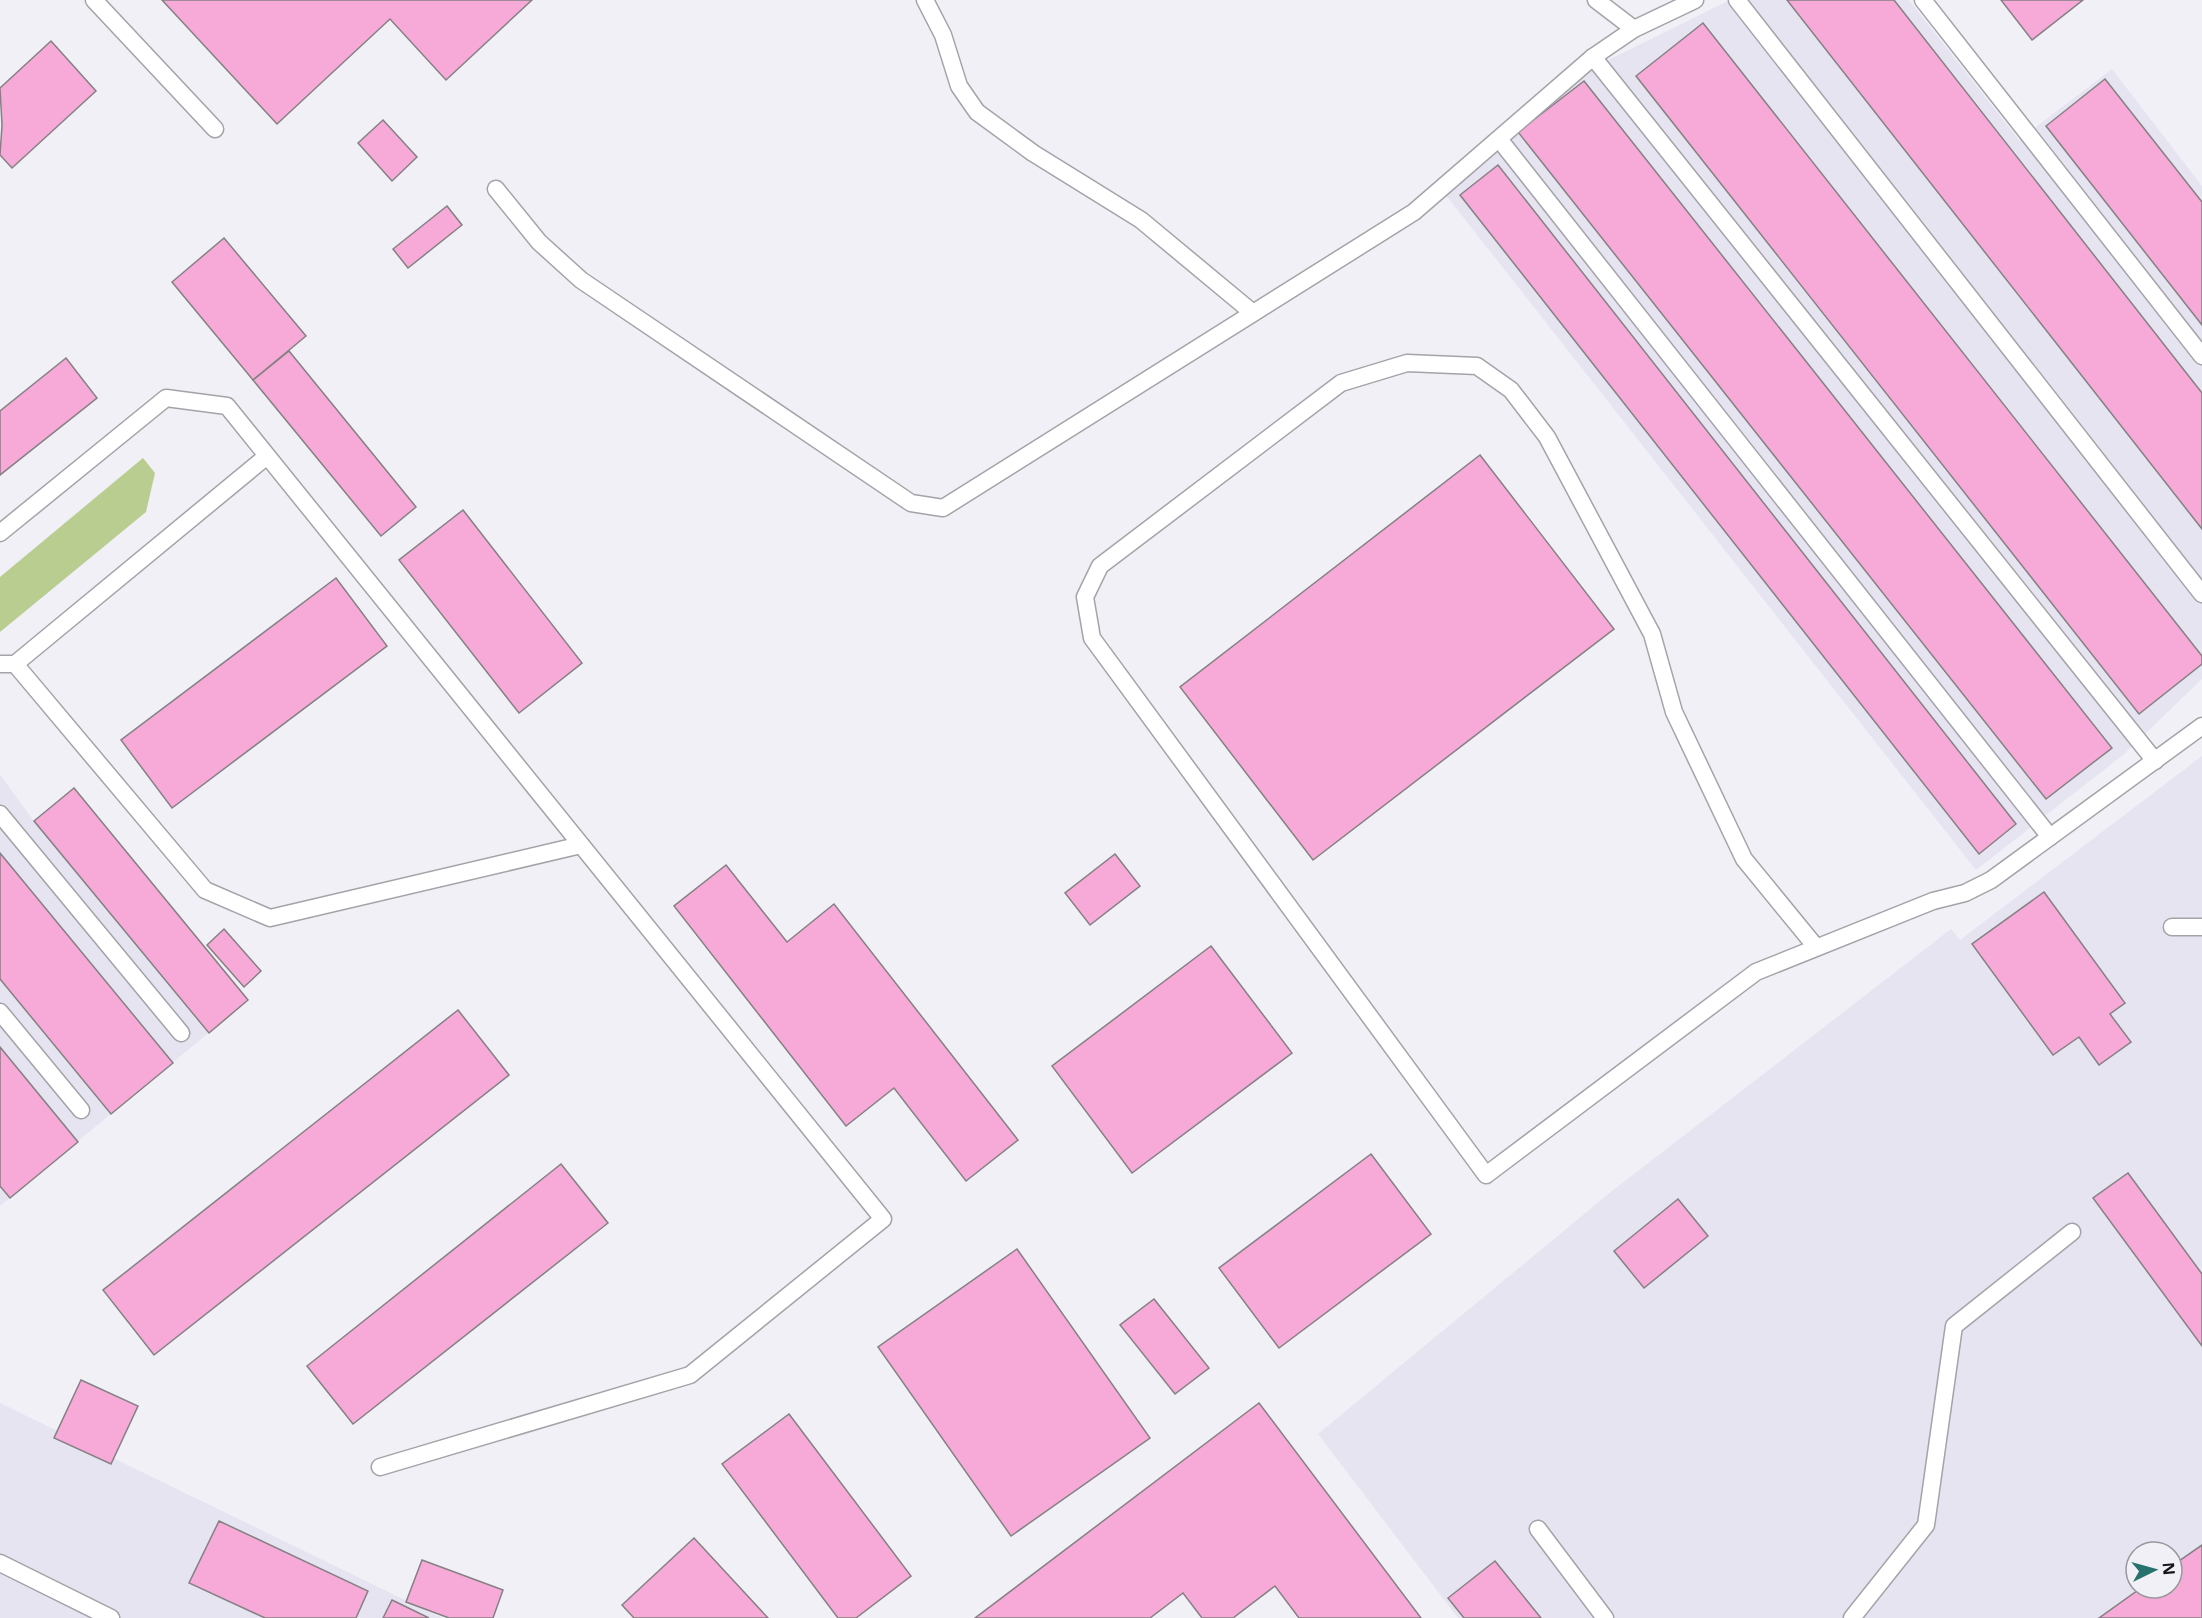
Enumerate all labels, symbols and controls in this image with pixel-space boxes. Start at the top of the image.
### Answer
north arrow [2124,1540,2184,1600]
text: N [2157,1561,2180,1576]

